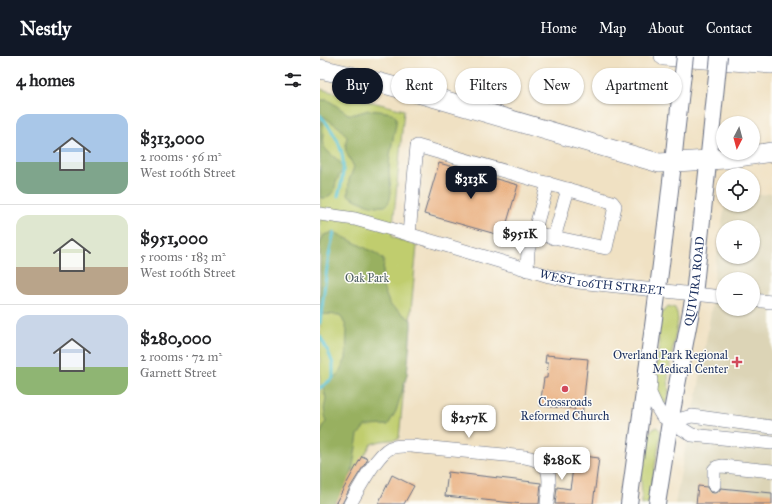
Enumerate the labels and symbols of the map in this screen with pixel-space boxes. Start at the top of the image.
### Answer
north arrow [716,116,760,160]
pin: $313K [443,166,499,200]
pin: $951K [492,221,548,255]
street label: QUIVIRA ROAD [681,236,707,327]
street label: WEST 106TH STREET [538,267,665,298]
park label: Oak Park [345,271,389,285]
place label: Overland Park Regional Medical Center [613,348,729,376]
marker: Overland Park Regional Medical Center [731,356,743,368]
marker: Crossroads Reformed Church [560,384,570,394]
place label: Crossroads Reformed Church [521,395,610,423]
pin: $257K [441,405,497,439]
pin: $280K [534,447,590,481]

